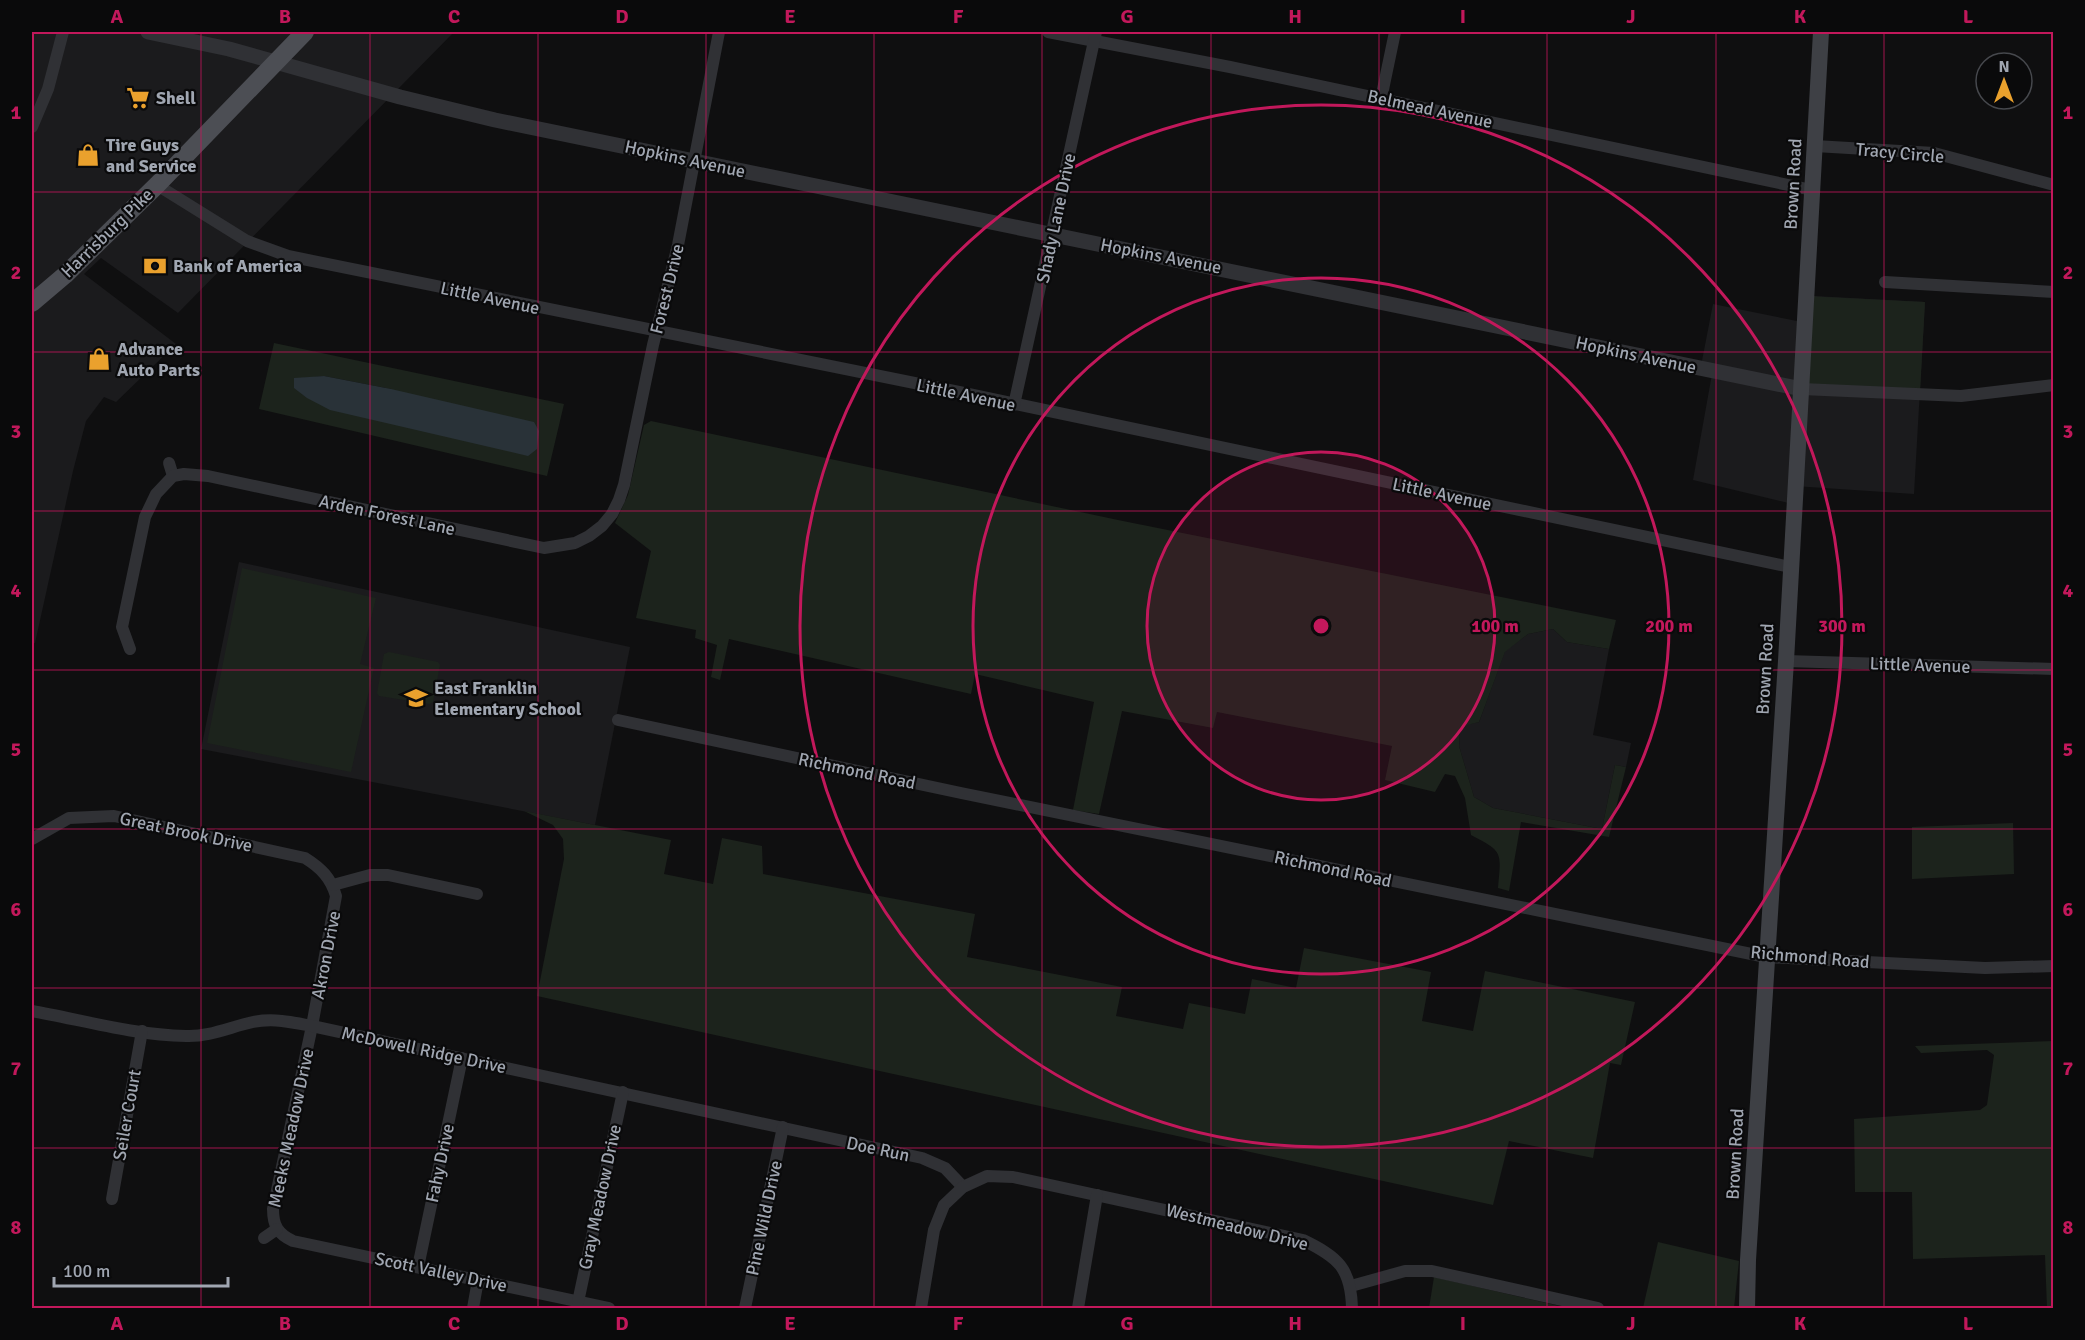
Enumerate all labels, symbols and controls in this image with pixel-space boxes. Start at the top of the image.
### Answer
text: A [111,4,124,29]
text: B [279,4,291,29]
text: C [448,4,460,29]
text: D [615,4,629,29]
text: E [784,4,796,29]
text: F [953,4,964,29]
text: G [1120,4,1134,29]
text: H [1288,4,1302,29]
text: I [1460,4,1466,29]
text: J [1626,4,1636,29]
text: K [1794,4,1807,29]
text: L [1963,4,1974,29]
north arrow [1974,51,2034,111]
text: N [1998,57,2010,77]
supermarket icon: Shell [125,85,151,111]
street label: Belmead Avenue [1365,85,1495,133]
place label: Shell [156,87,196,109]
text: 1 [11,100,22,125]
text: 1 [2063,100,2074,125]
place label: Tire Guys and Service [106,134,197,177]
street label: Hopkins Avenue [623,135,747,183]
street label: Brown Road [1780,138,1806,230]
street label: Tracy Circle [1855,138,1945,168]
shop icon: Tire Guys and Service [75,142,101,168]
street label: Shady Lane Drive [1032,151,1080,285]
street label: Harrisburg Pike [56,184,158,282]
street label: Hopkins Avenue [1099,233,1223,279]
street label: Forest Drive [645,242,689,336]
bank icon: Bank of America [142,253,168,279]
place label: Bank of America [173,255,302,277]
text: 2 [11,260,21,285]
text: 2 [2063,260,2073,285]
street label: Little Avenue [438,277,542,319]
street label: Hopkins Avenue [1574,331,1698,379]
place label: Advance Auto Parts [117,338,200,381]
shop icon: Advance Auto Parts [86,346,112,372]
street label: Little Avenue [914,374,1018,416]
text: 3 [11,419,21,444]
text: 3 [2063,419,2073,444]
street label: Little Avenue [1390,473,1494,515]
street label: Arden Forest Lane [317,490,457,540]
text: 4 [11,578,22,603]
text: 4 [2063,578,2074,603]
text: 100 m [1471,615,1519,637]
text: 200 m [1645,615,1693,637]
text: 300 m [1818,615,1866,637]
centre of rings [1311,616,1331,636]
street label: Brown Road [1752,623,1778,715]
street label: Little Avenue [1869,652,1971,678]
place label: East Franklin Elementary School [434,677,582,720]
school or university icon: East Franklin Elementary School [403,685,429,711]
text: 5 [11,737,21,762]
text: 5 [2063,737,2073,762]
street label: Richmond Road [796,748,918,794]
street label: Great Brook Drive [118,807,254,857]
street label: Richmond Road [1272,846,1394,892]
text: 6 [11,897,22,922]
text: 6 [2063,897,2074,922]
street label: Akron Drive [307,909,345,1001]
street label: Richmond Road [1750,941,1870,973]
street label: McDowell Ridge Drive [340,1022,508,1078]
street label: Meeks Meadow Drive [263,1046,319,1210]
text: 7 [11,1056,22,1081]
text: 7 [2063,1056,2074,1081]
street label: Seiler Court [108,1068,146,1162]
street label: Brown Road [1722,1108,1748,1200]
street label: Fahy Drive [421,1122,459,1204]
street label: Gray Meadow Drive [574,1122,626,1272]
street label: Doe Run [844,1132,912,1166]
street label: Pine Wild Drive [741,1158,787,1278]
street label: Westmeadow Drive [1163,1199,1311,1255]
text: 8 [11,1215,22,1240]
text: 8 [2063,1215,2074,1240]
street label: Scott Valley Drive [373,1247,509,1297]
scale bar [54,1250,228,1288]
text: 100 m [63,1260,110,1282]
text: A [111,1311,124,1336]
text: B [279,1311,291,1336]
text: C [448,1311,460,1336]
text: D [615,1311,629,1336]
text: E [784,1311,796,1336]
text: F [953,1311,964,1336]
text: G [1120,1311,1134,1336]
text: H [1288,1311,1302,1336]
text: I [1460,1311,1466,1336]
text: J [1626,1311,1636,1336]
text: K [1794,1311,1807,1336]
text: L [1963,1311,1974,1336]

